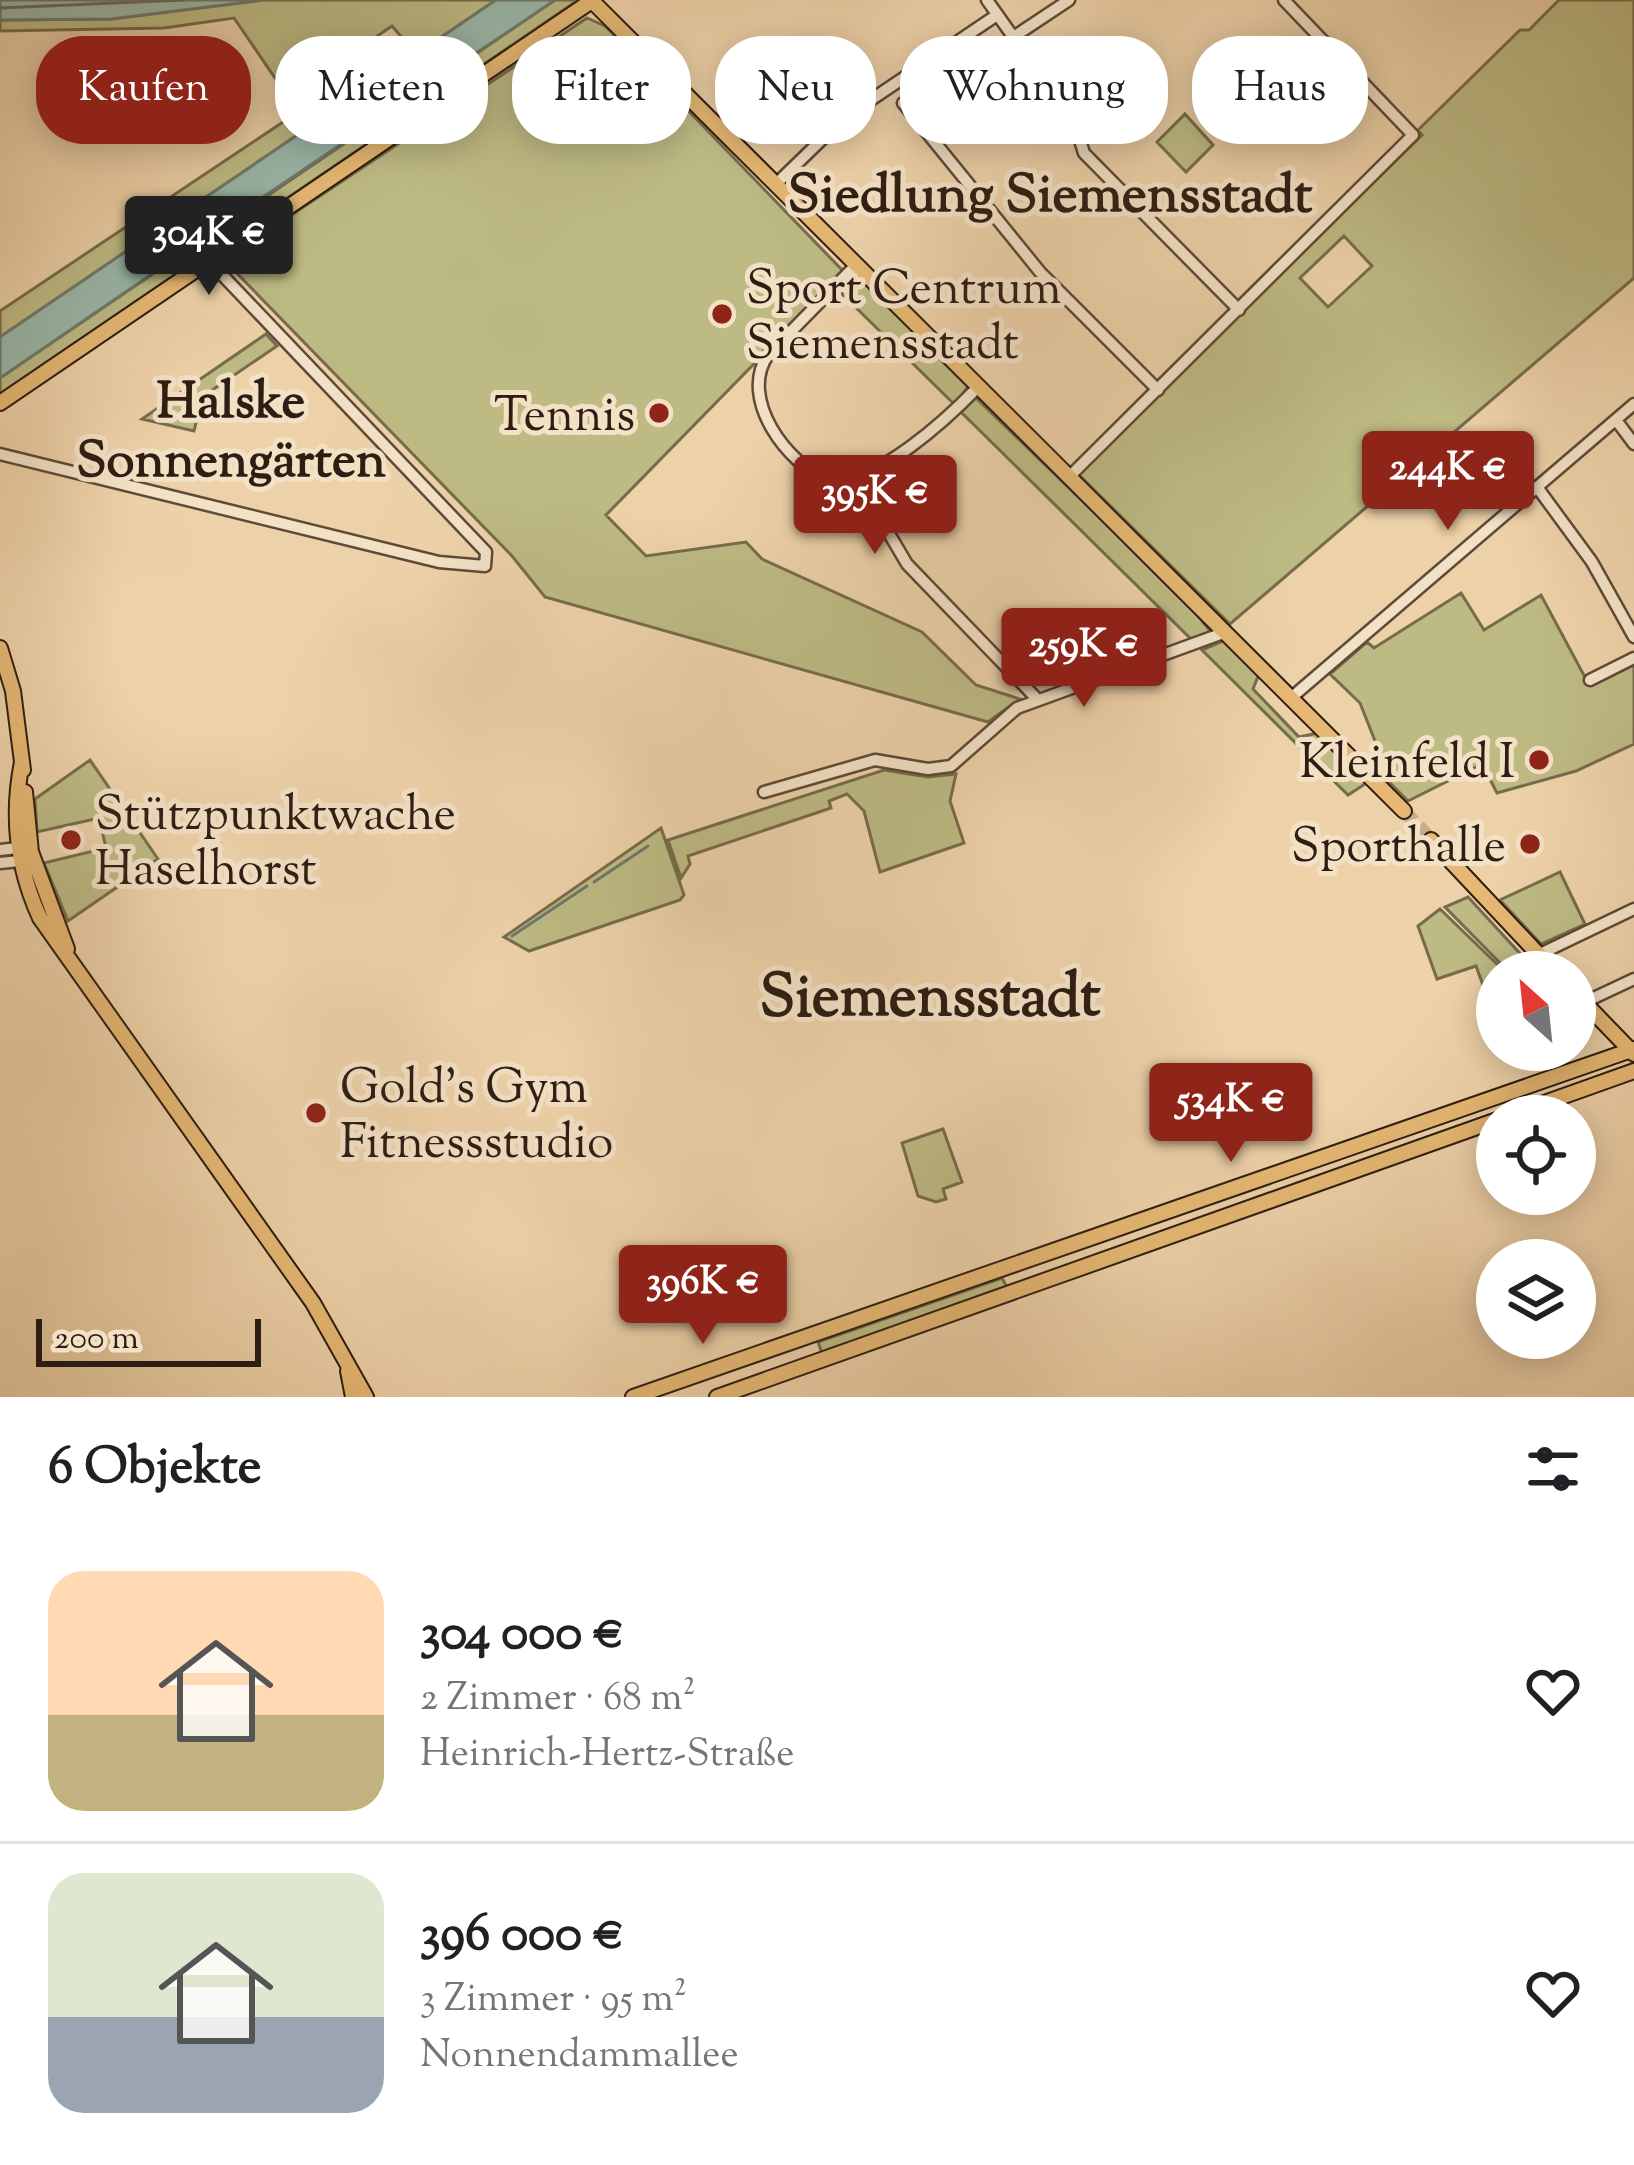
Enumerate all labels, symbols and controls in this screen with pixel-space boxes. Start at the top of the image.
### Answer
chip: Kaufen [36,36,251,144]
chip: Mieten [275,36,488,144]
chip: Filter [512,36,691,144]
chip: Neu [715,36,876,144]
chip: Wohnung [900,36,1168,144]
chip: Haus [1192,36,1368,144]
district label: Siedlung Siemensstadt [788,159,1313,237]
pin: 304K € [111,196,307,298]
text: 304K € [152,207,266,263]
place label: Sport Centrum Siemensstadt [746,257,1062,381]
marker: Sport Centrum Siemensstadt [709,301,735,327]
district label: Halske Sonnengärten [76,368,386,500]
place label: Tennis [494,384,635,453]
marker: Tennis [646,400,672,426]
pin: 244K € [1350,431,1546,533]
text: 244K € [1389,442,1507,498]
pin: 395K € [777,455,973,557]
text: 395K € [821,466,929,522]
pin: 259K € [986,608,1182,710]
text: 259K € [1028,619,1140,675]
place label: Kleinfeld I [1299,731,1515,800]
marker: Kleinfeld I [1526,747,1552,773]
place label: Stützpunktwache Haselhorst [95,783,456,907]
place label: Sporthalle [1291,815,1506,884]
marker: Stützpunktwache Haselhorst [58,827,84,853]
marker: Sporthalle [1517,831,1543,857]
north arrow [1476,951,1596,1071]
map controls [1476,951,1596,1359]
district label: Siemensstadt [759,957,1101,1044]
place label: Gold's Gym Fitnessstudio [340,1056,613,1180]
pin: 534K € [1133,1063,1329,1165]
text: 534K € [1176,1074,1286,1130]
button: locate [1476,1095,1596,1215]
marker: Gold's Gym Fitnessstudio [303,1100,329,1126]
button: layers [1476,1239,1596,1359]
pin: 396K € [605,1245,801,1347]
text: 396K € [646,1256,760,1312]
scale bar [36,1313,261,1366]
text: 200 m [54,1316,139,1364]
text: 6 Objekte [48,1433,261,1506]
icon: filters [1520,1436,1586,1502]
text: 304 000 € [420,1599,624,1672]
icon: home [144,1619,288,1763]
icon: heart [1520,1658,1586,1724]
text: 2 Zimmer · 68 m² [420,1672,696,1728]
text: Heinrich-Hertz-Straße [420,1728,794,1784]
text: 396 000 € [420,1900,624,1973]
icon: home [144,1921,288,2065]
icon: heart [1520,1960,1586,2026]
text: 3 Zimmer · 95 m² [420,1973,687,2029]
text: Nonnendammallee [420,2029,739,2085]

